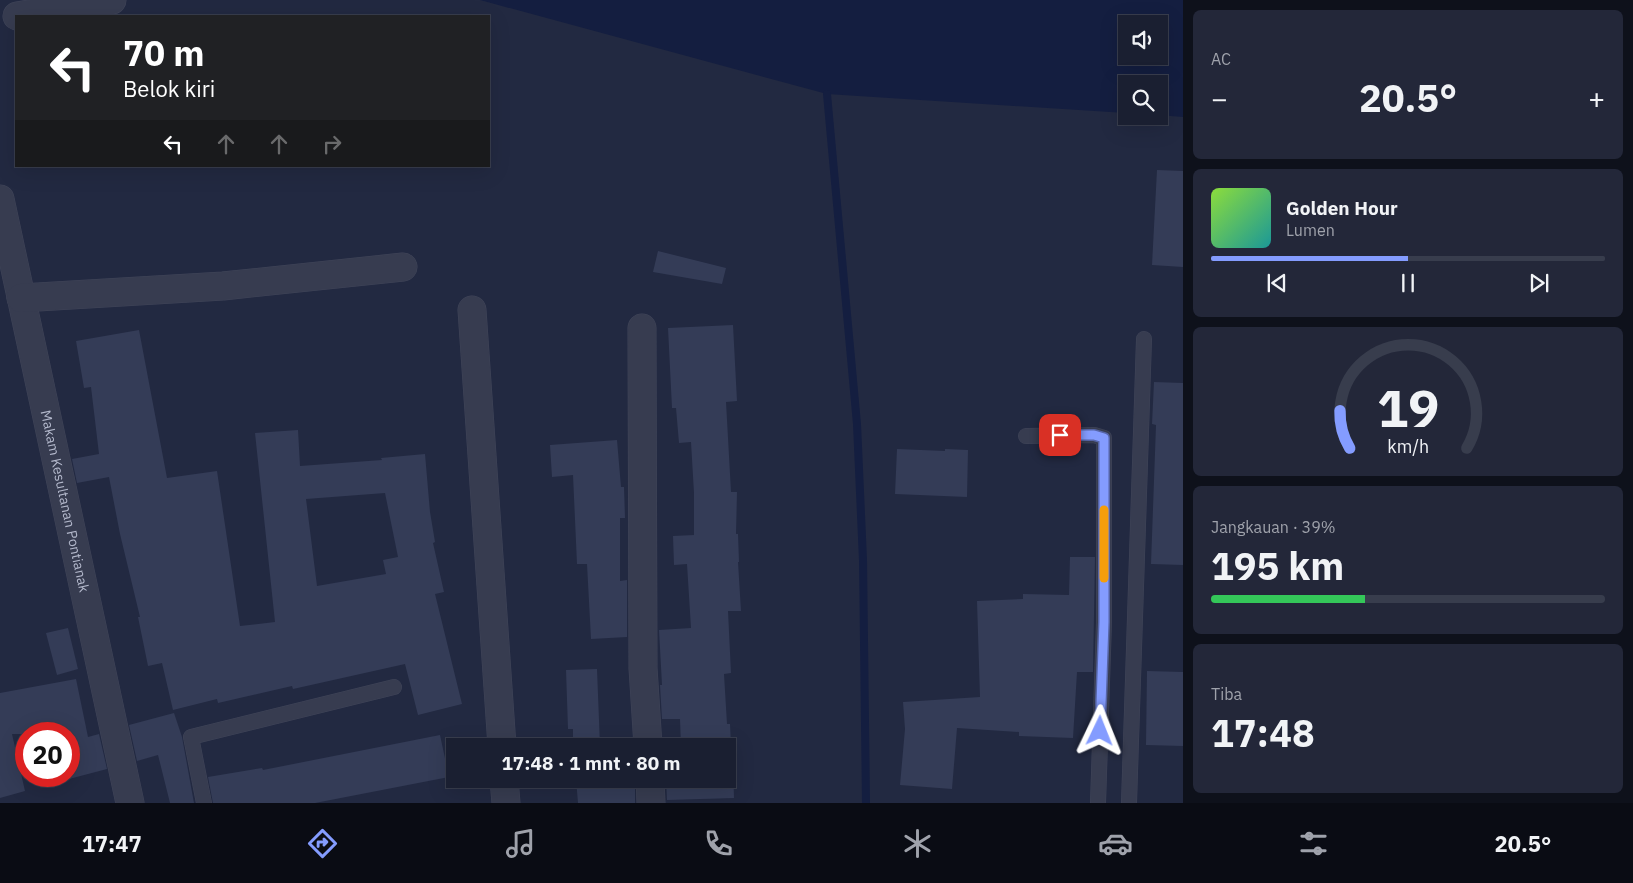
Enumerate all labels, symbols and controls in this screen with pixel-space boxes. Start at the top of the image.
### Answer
map controls [1118,15,1168,125]
button: sound [1118,15,1168,65]
text: 70 m [123,30,205,76]
icon: left [40,35,105,100]
text: AC [1211,49,1231,69]
text: 20.5° [1359,73,1457,122]
text: Belok kiri [123,74,215,103]
button: search [1118,75,1168,125]
text: − [1211,80,1228,117]
text: + [1588,80,1605,117]
icon: left [159,130,187,158]
icon: ahead [212,130,240,158]
icon: ahead [265,130,293,158]
icon: right [318,130,346,158]
text: Golden Hour [1286,196,1398,220]
text: Lumen [1286,220,1335,240]
icon: previous [1263,269,1291,297]
icon: pause [1394,269,1422,297]
icon: next [1525,269,1553,297]
text: 19 [1377,374,1439,441]
street label: Makam Kesultanan Pontianak [37,408,93,594]
pin [1039,414,1081,456]
icon: arrive [1046,421,1074,449]
text: km/h [1387,435,1429,458]
text: Jangkauan · 39% [1211,517,1336,537]
text: 195 km [1211,541,1344,590]
text: Tiba [1211,684,1242,704]
position arrow [1073,704,1125,756]
text: 17:48 [1211,708,1315,757]
speed limit sign: 20 [15,722,80,787]
text: 17:48 · 1 mnt · 80 m [501,751,681,775]
icon: directions [305,826,340,861]
icon: music [503,826,538,861]
icon: phone [701,826,736,861]
icon: climate [900,826,935,861]
icon: car [1098,826,1133,861]
icon: filters [1296,826,1331,861]
text: 17:47 [82,829,142,858]
text: 20.5° [1495,829,1551,858]

